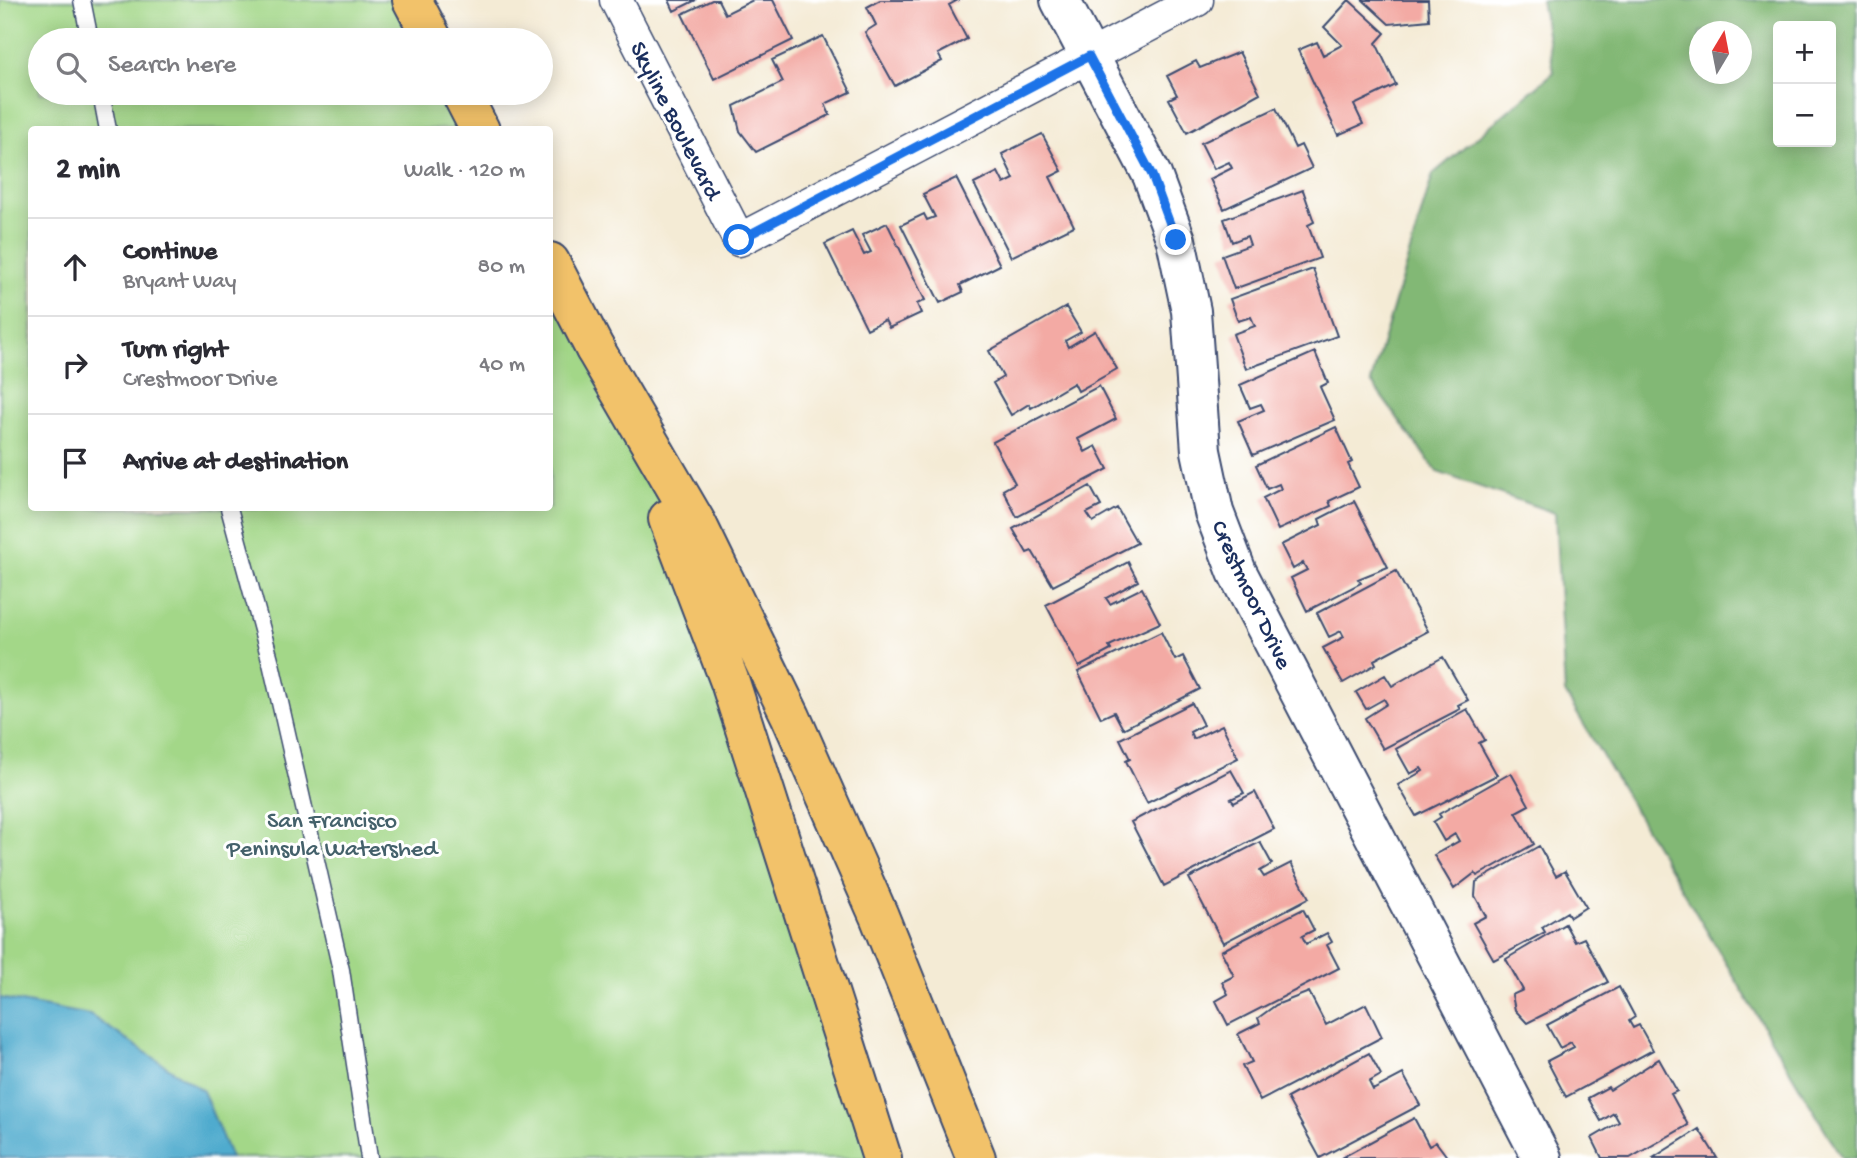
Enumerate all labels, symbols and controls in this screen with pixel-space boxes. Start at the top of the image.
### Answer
north arrow [1689,21,1752,84]
map controls [1773,21,1836,147]
button: + [1773,21,1836,84]
search box [28,28,553,105]
street label: Skyline Boulevard [622,38,727,207]
icon: search [52,48,90,86]
text: Search here [108,51,236,82]
button: − [1773,84,1836,147]
text: 2 min [56,154,120,189]
text: Walk · 120 m [404,158,525,185]
route start [723,224,754,255]
route end [1160,224,1191,255]
text: Continue [123,238,217,269]
icon: ahead [56,248,94,286]
text: 80 m [478,254,525,281]
text: Bryant Way [123,269,236,296]
text: Turn right [123,336,227,367]
icon: right [56,346,94,384]
text: 40 m [479,352,525,379]
text: Crestmoor Drive [123,367,277,394]
icon: arrive [56,444,94,482]
text: Arrive at destination [123,448,348,479]
street label: Crestmoor Drive [1203,516,1297,675]
park label: San Francisco Peninsula Watershed [226,808,439,865]

